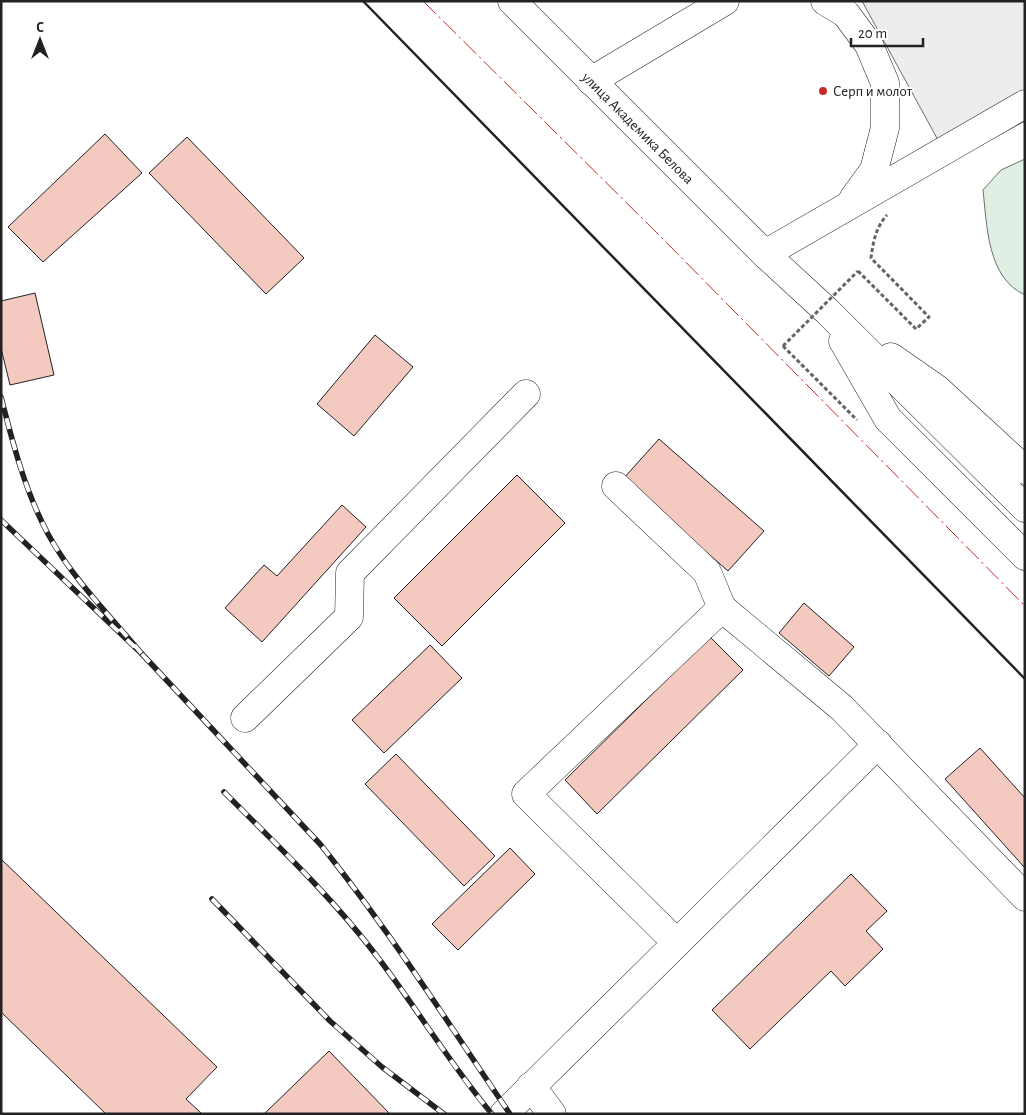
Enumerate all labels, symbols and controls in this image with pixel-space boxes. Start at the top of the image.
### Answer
north arrow [15,15,65,65]
scale bar [851,15,924,47]
text: С [36,21,44,35]
text: 20 m [858,26,887,41]
street label: улица Академика Белова [578,69,696,187]
place label: Серп и молот [833,84,913,99]
marker: Серп и молот [817,85,829,97]

